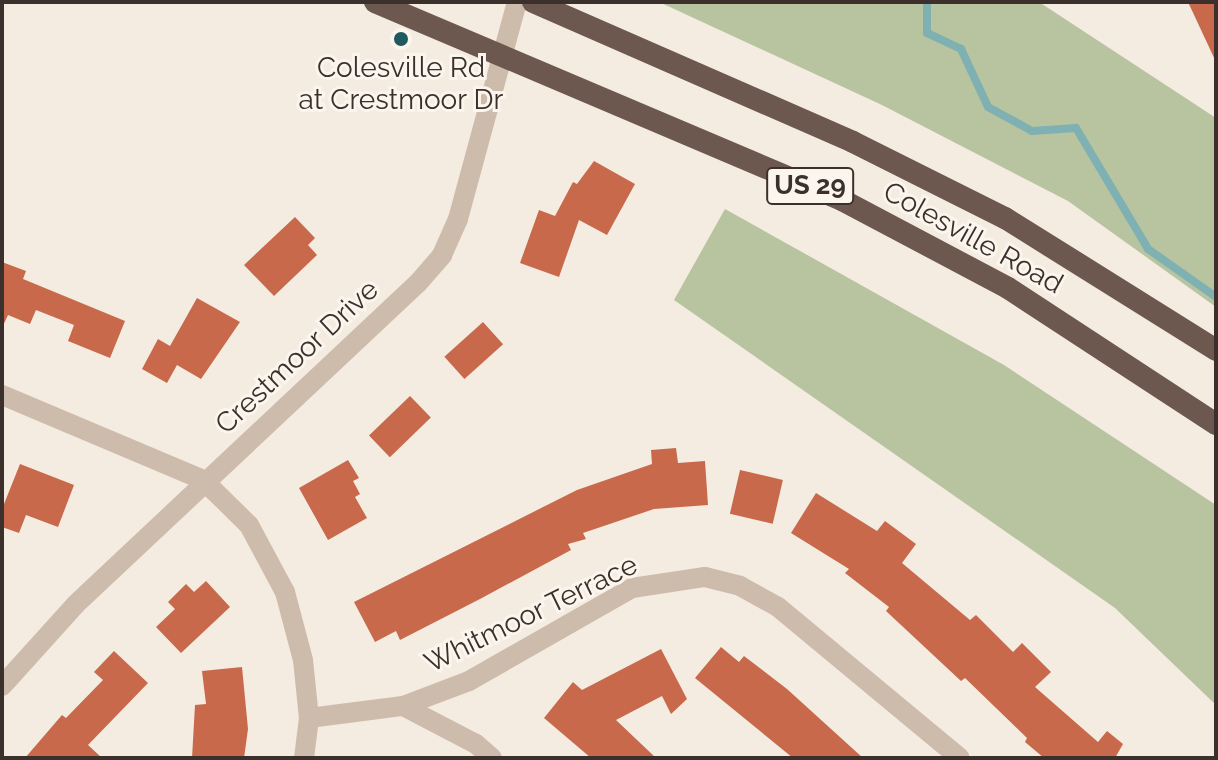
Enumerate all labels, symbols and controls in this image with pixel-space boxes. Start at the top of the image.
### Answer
marker: Colesville Rd at Crestmoor Dr [392,30,410,48]
place label: Colesville Rd at Crestmoor Dr [298,51,504,117]
road number: US 29 [766,164,854,208]
street label: Colesville Road [877,175,1069,301]
street label: Crestmoor Drive [208,273,386,441]
street label: Whitmoor Terrace [418,548,644,680]

